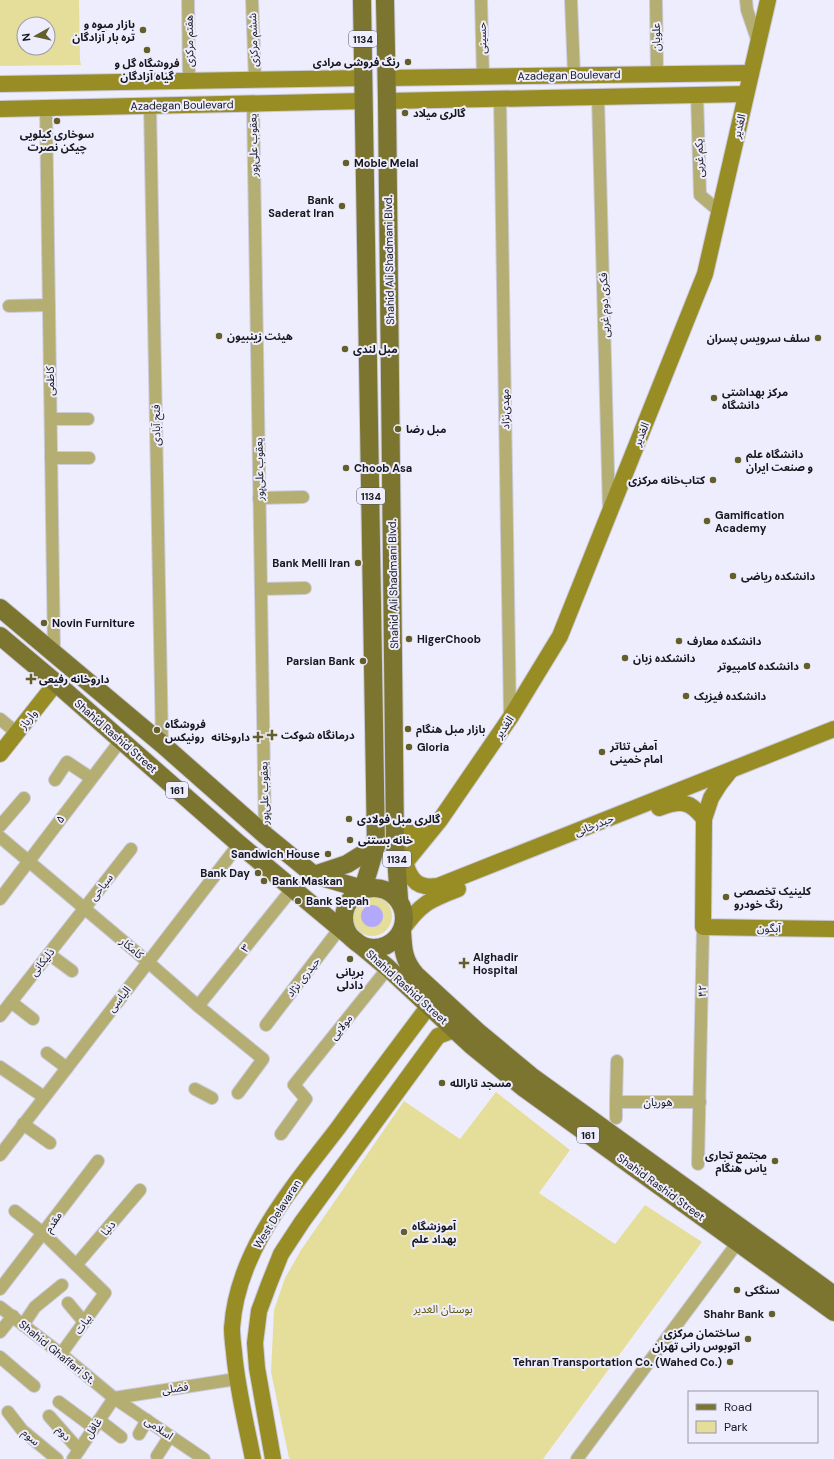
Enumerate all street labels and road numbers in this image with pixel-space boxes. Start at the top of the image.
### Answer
street label: ششم مرکزی [245,12,263,67]
street label: هفتم مرکزی [182,15,198,67]
street label: حسینی [475,21,489,54]
street label: علویان [649,22,663,51]
road number: 1134 [349,31,377,47]
street label: Azadegan Boulevard [517,67,621,83]
street label: Azadegan Boulevard [130,97,234,113]
street label: الغدیر [729,112,749,141]
street label: یعقوب علی‌پور [245,113,262,178]
street label: یکم غربی [691,138,709,178]
street label: Shahid Ali Shadmani Blvd. [381,195,397,325]
street label: فکری دوم غربی [596,272,613,338]
street label: کاظمی [43,366,57,396]
street label: مهدی‌نژاد [498,388,512,429]
street label: فتح آبادی [149,404,164,446]
street label: الغدیر [630,420,652,449]
street label: یعقوب علی‌پور [251,437,268,502]
road number: 1134 [357,488,385,504]
street label: Shahid Ali Shadmani Blvd. [385,519,401,649]
street label: Shahid Rashid Street [72,696,160,776]
street label: وارباز [15,706,40,733]
street label: الغدیر [491,713,517,742]
street label: یعقوب علی‌پور [256,761,273,826]
road number: 161 [166,782,188,798]
street label: حیدرخانی [572,811,616,839]
street label: ۵ [53,812,67,826]
road number: 1134 [383,851,411,867]
street label: سیاحی [86,870,116,903]
street label: آبگون [757,921,782,935]
street label: کامکار [117,934,147,962]
street label: ۳ [238,941,252,955]
street label: ذلیکانی [27,945,57,979]
street label: Shahid Rashid Street [363,947,451,1027]
street label: حیدری نژاد [283,954,323,1000]
street label: الیاسی [104,983,134,1015]
street label: ۴۲ [695,985,709,997]
street label: مولایی [327,1011,356,1043]
street label: هوریان [643,1095,673,1109]
road number: 161 [577,1127,599,1143]
street label: Shahid Rashid Street [614,1150,708,1224]
street label: West Delavaran [250,1177,304,1251]
street label: مقدم [41,1209,66,1236]
street label: دنیا [98,1218,118,1238]
street label: بیات [71,1311,95,1337]
street label: Shahid Ghaffari St. [16,1317,98,1387]
street label: فضلی [161,1379,189,1397]
street label: اسلامی [142,1413,176,1443]
street label: غافل [81,1415,105,1441]
street label: دوم [53,1423,74,1444]
street label: سوم [19,1425,43,1450]

